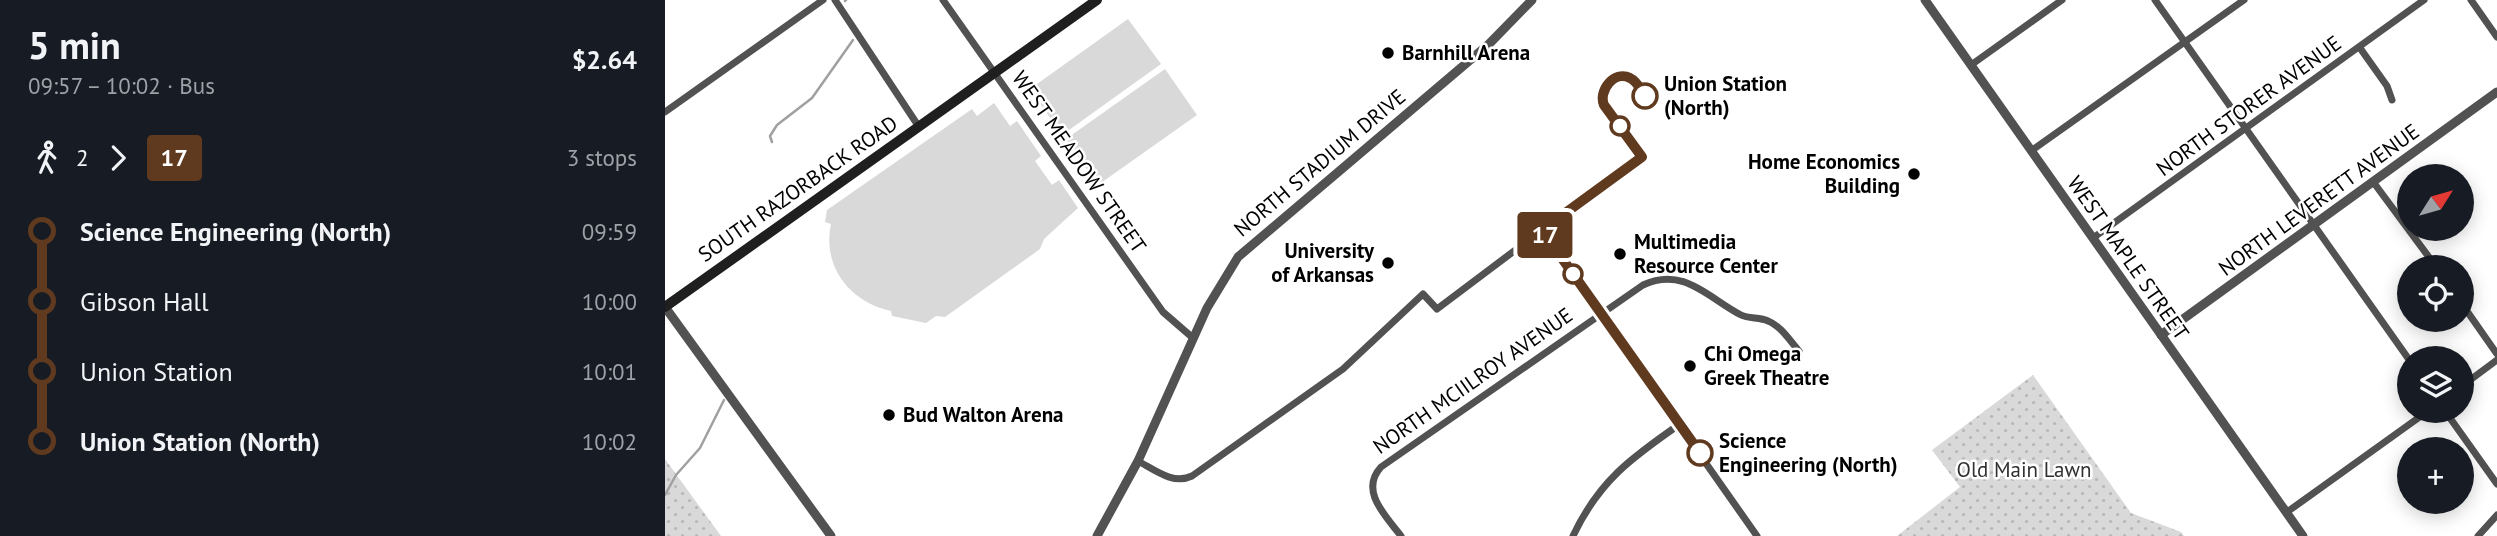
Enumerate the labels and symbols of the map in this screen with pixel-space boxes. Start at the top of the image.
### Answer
street label: NORTH STORER AVENUE [2151,29,2346,182]
place label: Barnhill Arena [1402,39,1530,66]
marker: Barnhill Arena [1380,45,1396,61]
street label: WEST MEADOW STREET [1006,66,1153,258]
place label: Union Station (North) [1664,70,1787,121]
street label: NORTH STADIUM DRIVE [1228,83,1411,242]
marker: Union Station (North) [1632,83,1658,109]
street label: SOUTH RAZORBACK ROAD [693,109,903,268]
unlabelled marker [1610,116,1630,136]
street label: NORTH LEVERETT AVENUE [2213,118,2424,282]
place label: Home Economics Building [1748,148,1900,199]
north arrow [2397,164,2475,242]
marker: Home Economics Building [1906,166,1922,182]
street label: WEST MAPLE STREET [2062,170,2195,345]
line badge: 17 [1513,212,1577,258]
place label: Multimedia Resource Center [1634,228,1779,279]
place label: University of Arkansas [1271,237,1375,288]
marker: Multimedia Resource Center [1612,246,1628,262]
marker: University of Arkansas [1380,255,1396,271]
unlabelled marker [1563,264,1583,284]
street label: NORTH MCIILROY AVENUE [1368,301,1578,460]
place label: Chi Omega Greek Theatre [1704,340,1829,391]
marker: Chi Omega Greek Theatre [1682,358,1698,374]
place label: Bud Walton Arena [903,401,1064,428]
marker: Bud Walton Arena [881,407,897,423]
place label: Science Engineering (North) [1719,427,1898,478]
marker: Science Engineering (North) [1687,440,1713,466]
park label: Old Main Lawn [1957,456,2091,483]

